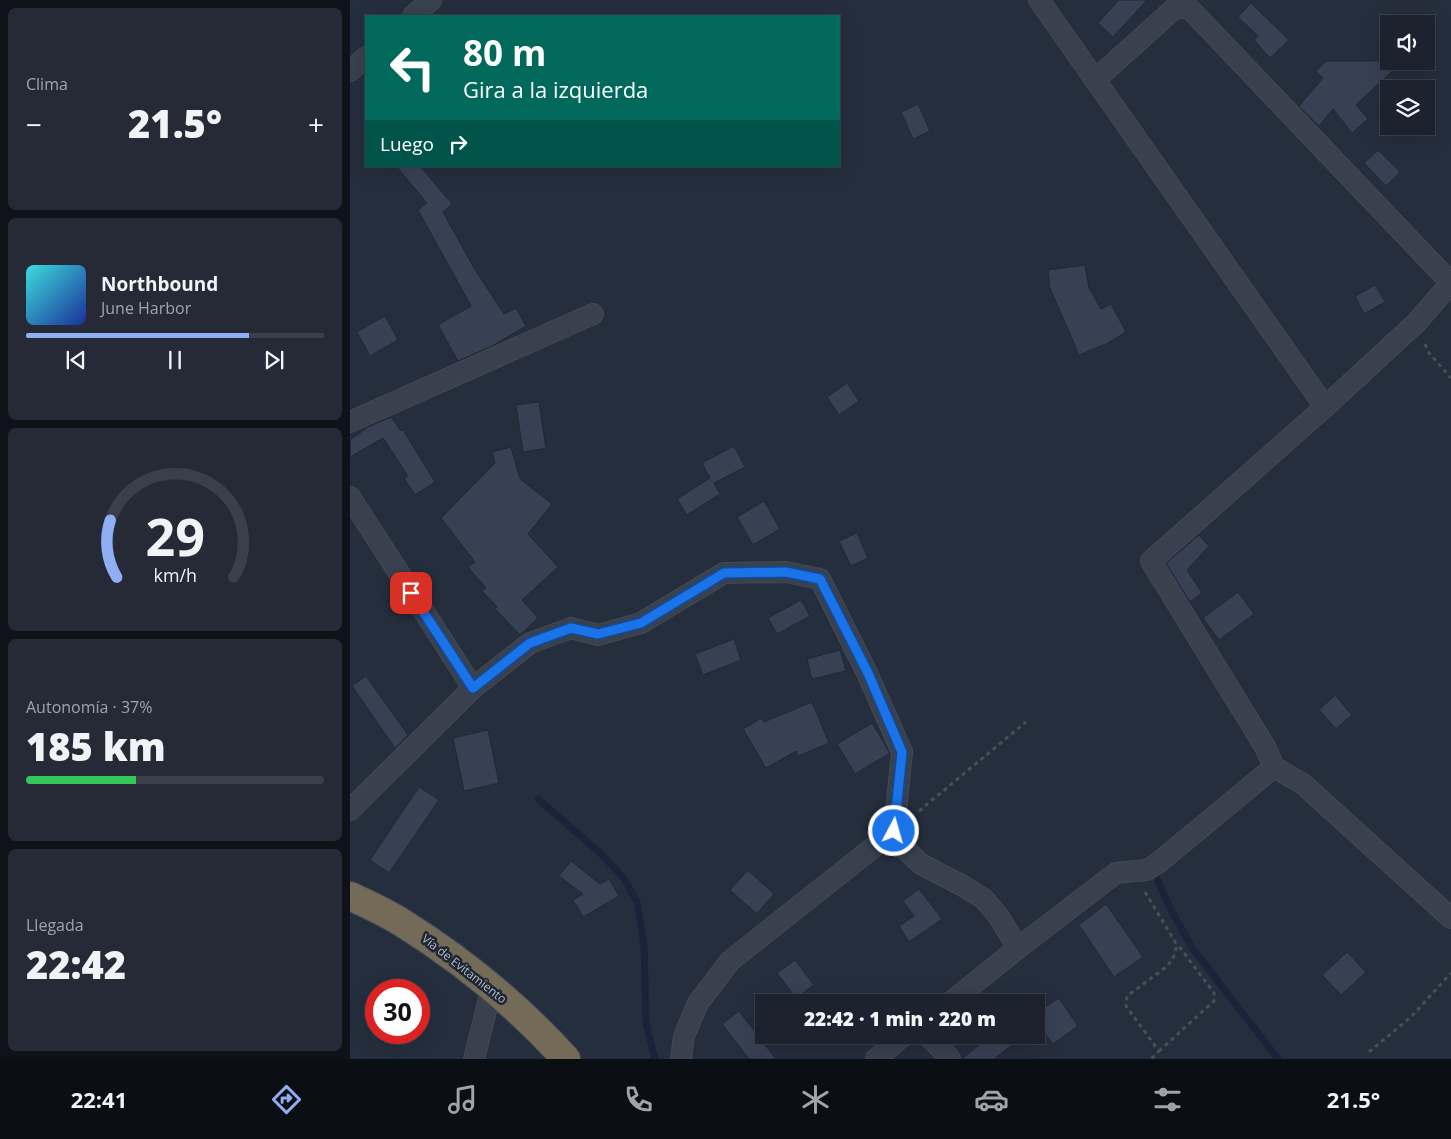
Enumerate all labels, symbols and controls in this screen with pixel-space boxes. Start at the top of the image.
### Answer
map controls [1380,15,1435,135]
button: sound [1380,15,1435,70]
text: 80 m [463,29,546,76]
icon: left [380,35,445,100]
text: Clima [26,73,68,95]
text: Gira a la izquierda [463,74,648,104]
button: layers [1380,80,1435,135]
text: 21.5° [128,97,222,149]
text: − [26,105,42,143]
text: + [308,105,324,143]
icon: right [444,130,472,158]
text: Luego [380,131,434,157]
text: Northbound [101,271,218,297]
text: June Harbor [101,297,191,319]
icon: previous [62,346,90,374]
icon: pause [161,346,189,374]
icon: next [260,346,288,374]
text: 29 [145,500,205,571]
text: km/h [153,563,197,587]
pin [390,572,432,614]
icon: arrive [397,579,425,607]
text: Autonomía · 37% [26,696,152,718]
text: 185 km [26,720,166,772]
position arrow [867,804,919,856]
text: Llegada [26,914,84,936]
street label: Vía de Evitamiento [418,930,510,1007]
text: 22:42 [26,938,126,990]
speed limit sign: 30 [365,979,430,1044]
text: 22:42 · 1 min · 220 m [804,1006,996,1032]
icon: directions [269,1082,304,1117]
icon: music [445,1082,480,1117]
icon: phone [621,1082,656,1117]
icon: climate [798,1082,833,1117]
icon: car [974,1082,1009,1117]
icon: filters [1150,1082,1185,1117]
text: 22:41 [71,1084,127,1114]
text: 21.5° [1327,1084,1380,1114]

